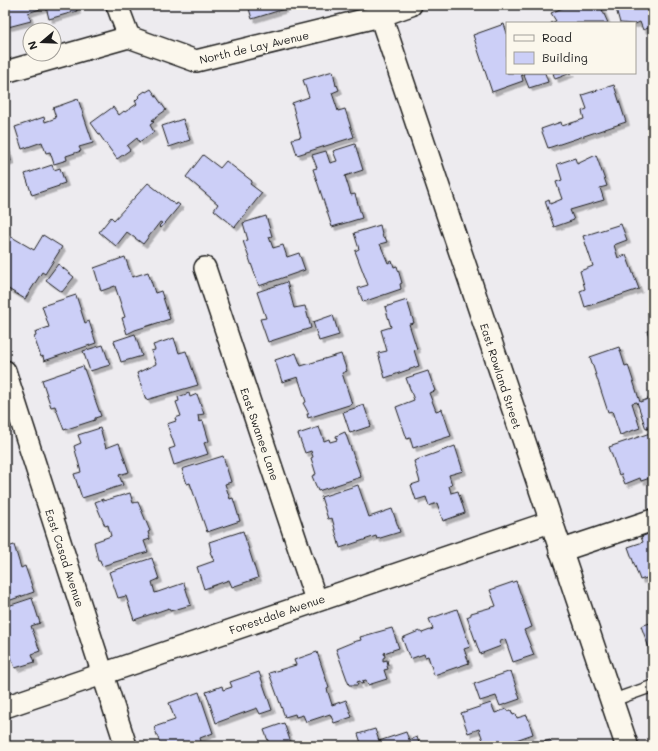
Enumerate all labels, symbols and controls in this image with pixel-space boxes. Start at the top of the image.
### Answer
north arrow [22,22,62,62]
legend [506,22,636,74]
street label: North de Lay Avenue [198,27,310,67]
text: Road [542,29,572,45]
text: N [24,39,41,52]
text: Building [542,49,588,65]
street label: East Rowland Street [477,321,525,431]
street label: East Swanee Lane [237,386,283,483]
street label: East Casad Avenue [42,507,88,609]
street label: Forestdale Avenue [227,591,327,637]

